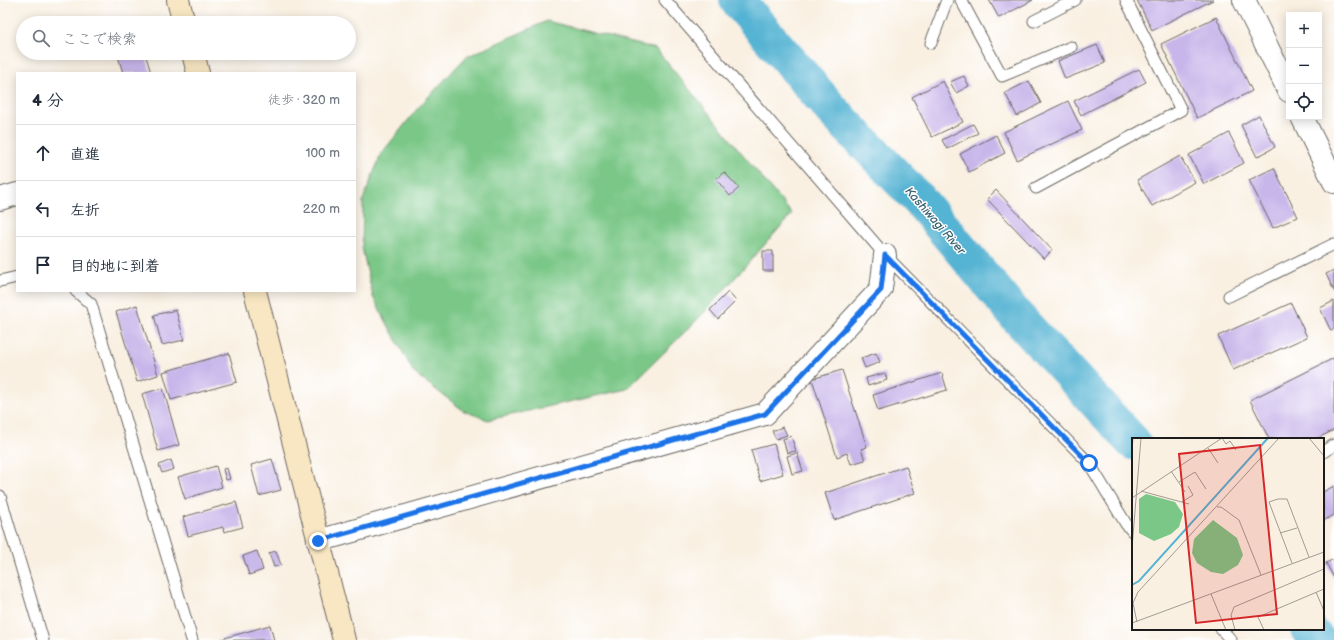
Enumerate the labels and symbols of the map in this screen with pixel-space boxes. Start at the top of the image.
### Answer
water label: Kashiwagi River [902,184,970,259]
inset map [1132,438,1324,630]
route start [1080,454,1098,472]
route end [309,532,327,550]

